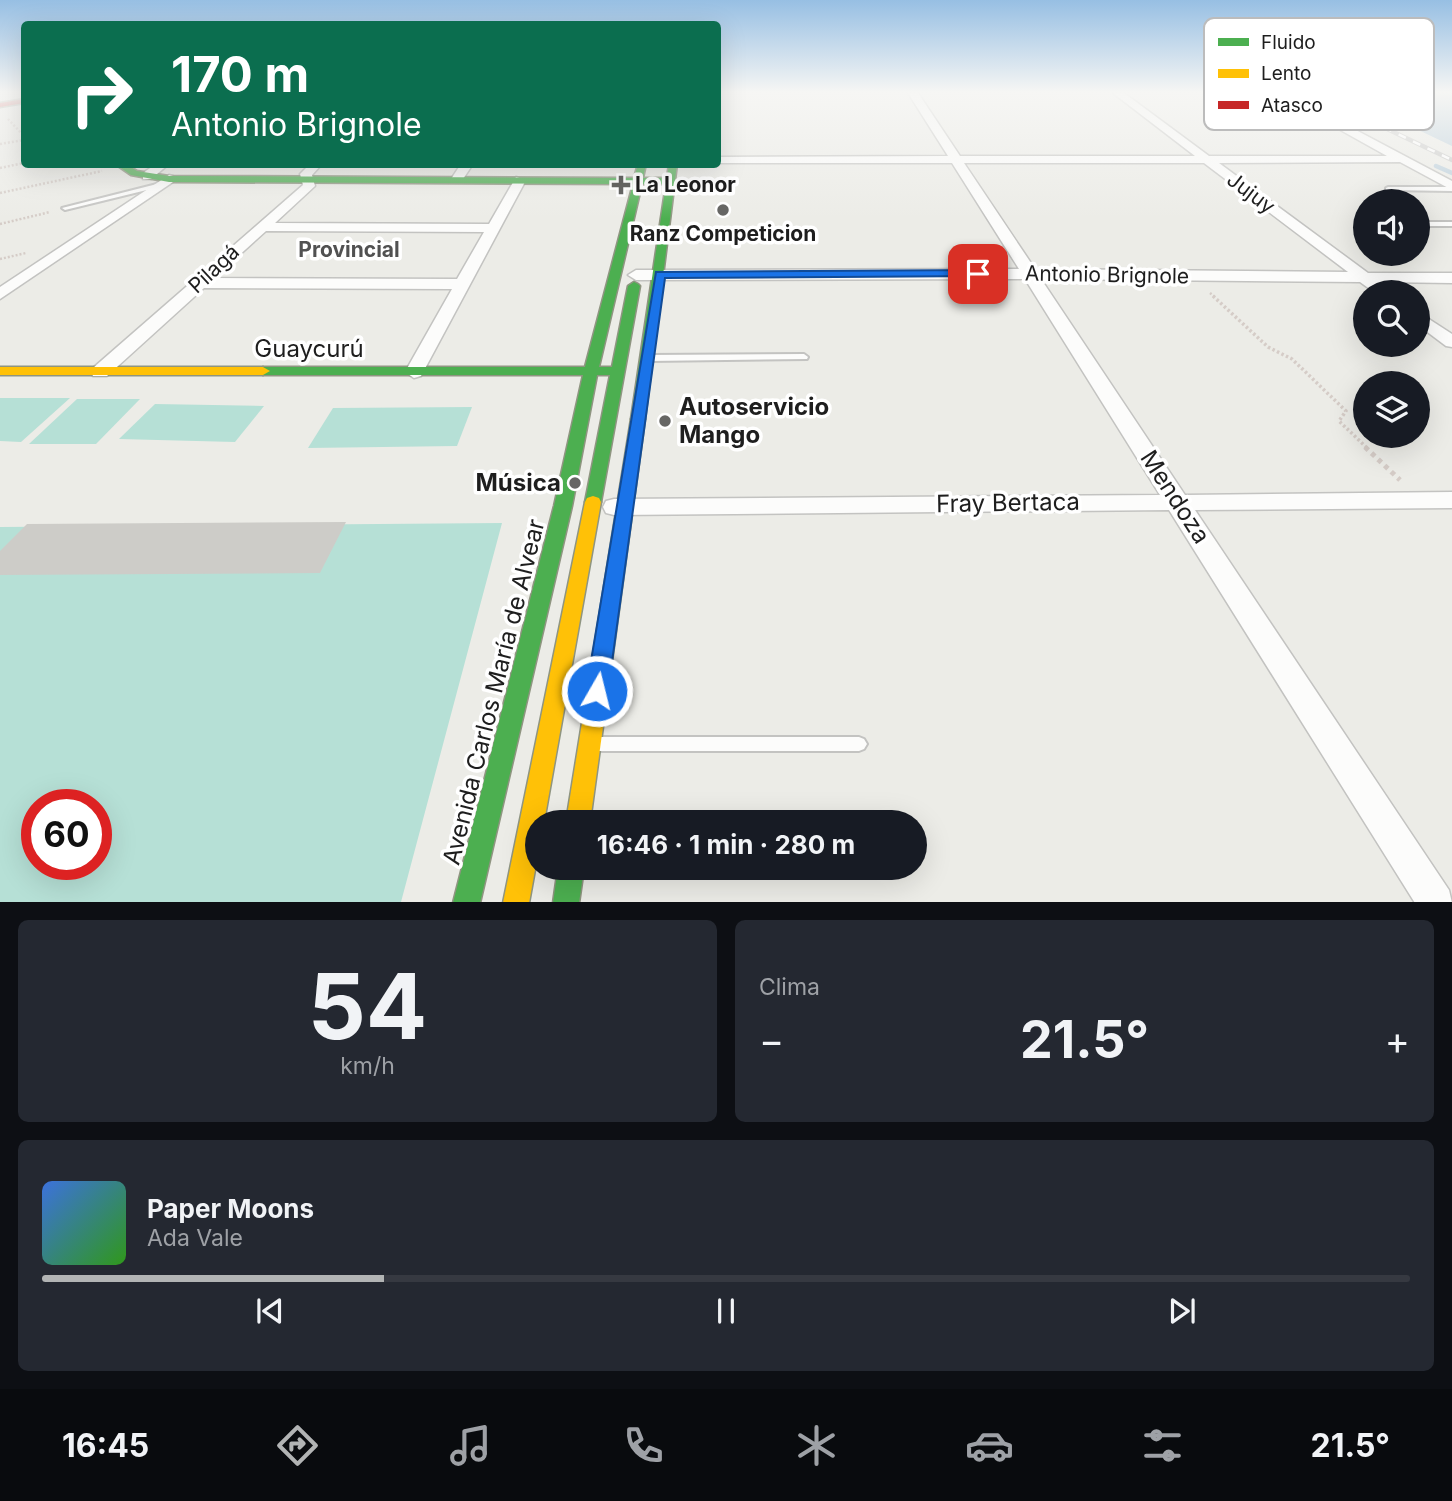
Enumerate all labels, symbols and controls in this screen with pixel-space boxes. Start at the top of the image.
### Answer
legend [1204,18,1434,130]
text: Fluido [1261,31,1316,54]
text: 170 m [171,45,309,104]
icon: right [56,49,147,140]
text: Lento [1261,62,1311,85]
text: Atasco [1261,94,1323,117]
text: Antonio Brignole [171,105,422,144]
street label: Jujuy [1222,166,1280,219]
place label: La Leonor [635,172,736,197]
marker: La Leonor [613,177,629,193]
map controls [1353,189,1430,448]
button: sound [1353,189,1430,266]
marker: Ranz Competicion [715,202,731,218]
place label: Ranz Competicion [630,221,816,246]
district label: Provincial [298,237,400,262]
street label: Pilagá [183,239,244,298]
pin [948,244,1008,304]
icon: arrive [959,255,997,293]
street label: Antonio Brignole [1025,261,1189,288]
button: search [1353,280,1430,357]
street label: Guaycurú [254,334,364,363]
button: layers [1353,371,1430,448]
place label: Autoservicio Mango [679,392,829,449]
marker: Autoservicio Mango [657,413,673,429]
street label: Mendoza [1135,445,1216,549]
place label: Música [475,468,561,497]
marker: Música [567,475,583,491]
street label: Fray Bertaca [936,487,1080,518]
street label: Avenida Carlos María de Alvear [436,516,551,868]
position arrow [560,654,634,728]
speed limit sign: 60 [21,789,112,880]
text: 16:46 · 1 min · 280 m [597,829,855,860]
text: 54 [308,951,427,1061]
text: Clima [759,973,820,1001]
text: 21.5° [1020,1008,1149,1071]
text: − [759,1017,784,1063]
text: + [1385,1017,1410,1063]
text: km/h [340,1052,395,1080]
text: Paper Moons [147,1193,314,1224]
text: Ada Vale [147,1224,243,1252]
icon: previous [251,1292,289,1330]
icon: pause [707,1292,745,1330]
icon: next [1163,1292,1201,1330]
icon: directions [273,1421,322,1470]
icon: music [446,1421,495,1470]
icon: phone [619,1421,668,1470]
icon: climate [792,1421,841,1470]
icon: car [965,1421,1014,1470]
icon: filters [1138,1421,1187,1470]
text: 16:45 [62,1426,149,1465]
text: 21.5° [1311,1426,1390,1465]

